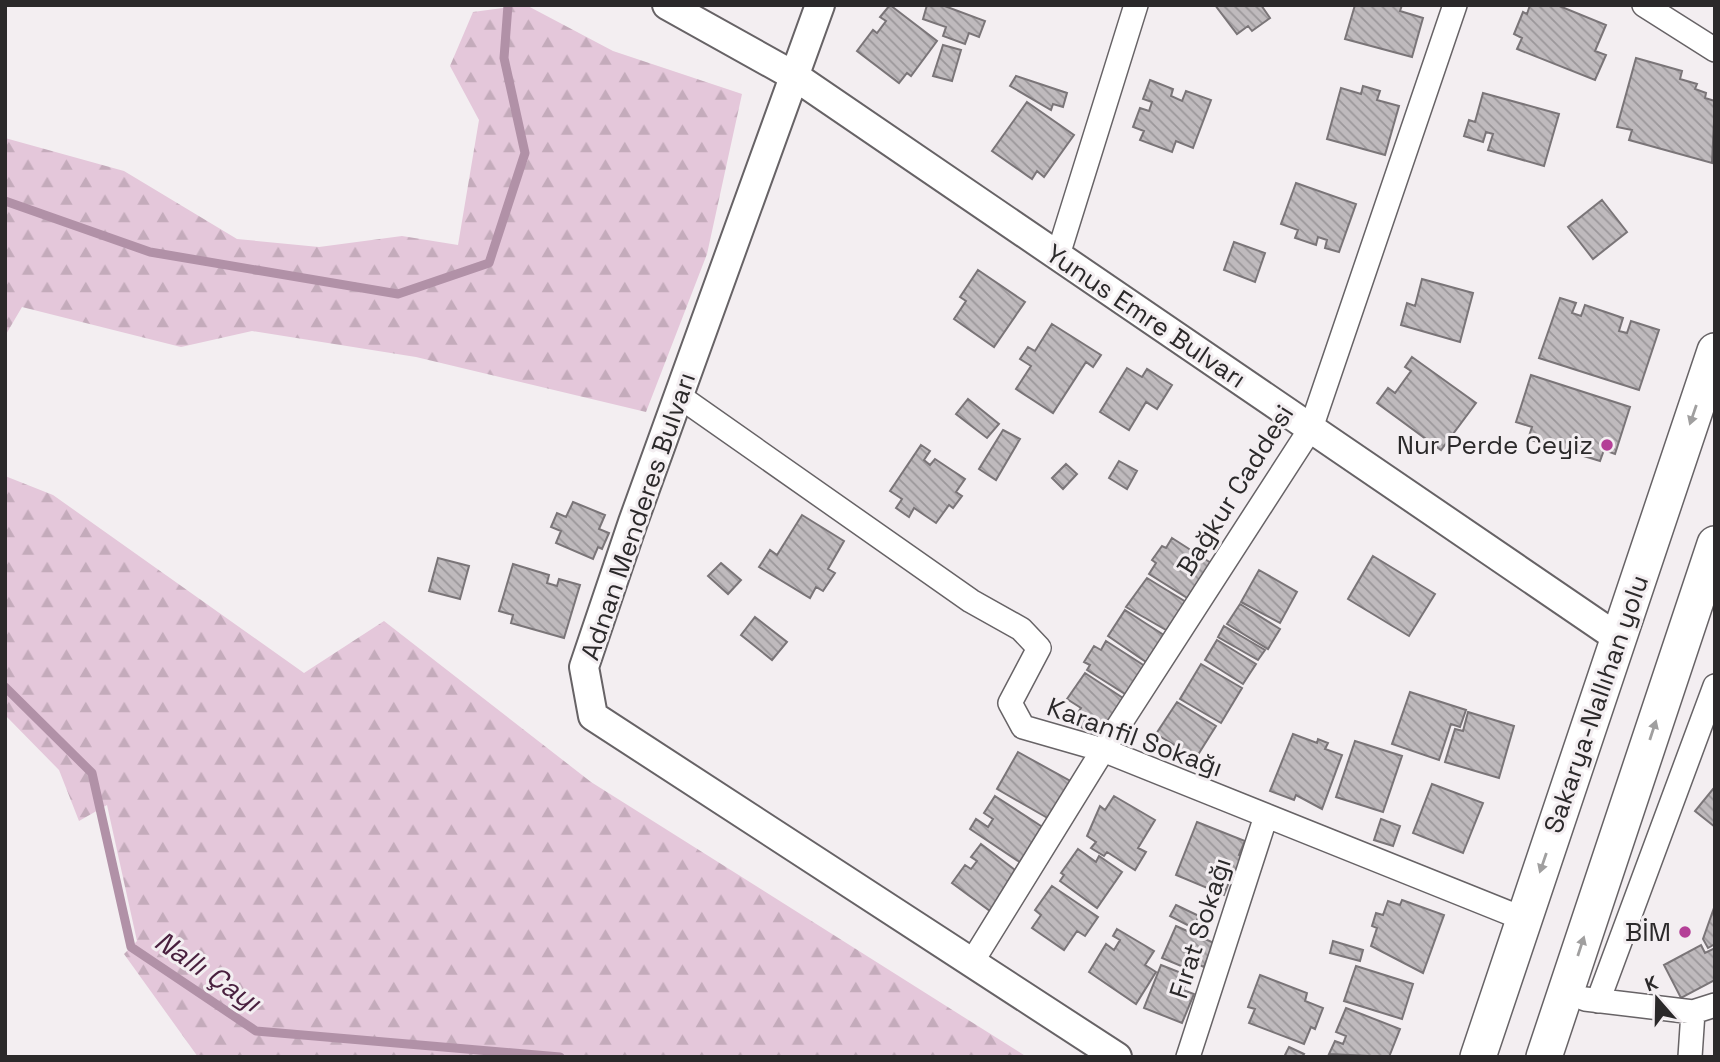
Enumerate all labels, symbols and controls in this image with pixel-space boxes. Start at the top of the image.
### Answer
street label: Yunus Emre Bulvarı [1039,236,1253,396]
street label: Adnan Menderes Bulvarı [573,368,703,664]
street label: Bağkur Caddesi [1169,398,1301,582]
one-way arrow [1687,405,1698,426]
place label: Nur Perde Ceyiz [1397,428,1593,462]
marker: Nur Perde Ceyiz [1599,437,1615,453]
street label: Sakarya-Nallıhan yolu [1536,570,1656,838]
street label: Karanfil Sokağı [1043,690,1227,784]
one-way arrow [1648,719,1659,740]
street label: Fırat Sokağı [1161,853,1239,1003]
one-way arrow [1537,853,1548,874]
place label: BİM [1625,915,1671,949]
water label: Nallı Çayı [148,922,269,1020]
marker: BİM [1677,924,1693,940]
one-way arrow [1576,935,1587,956]
north arrow [1622,964,1692,1034]
text: K [1641,970,1661,997]

